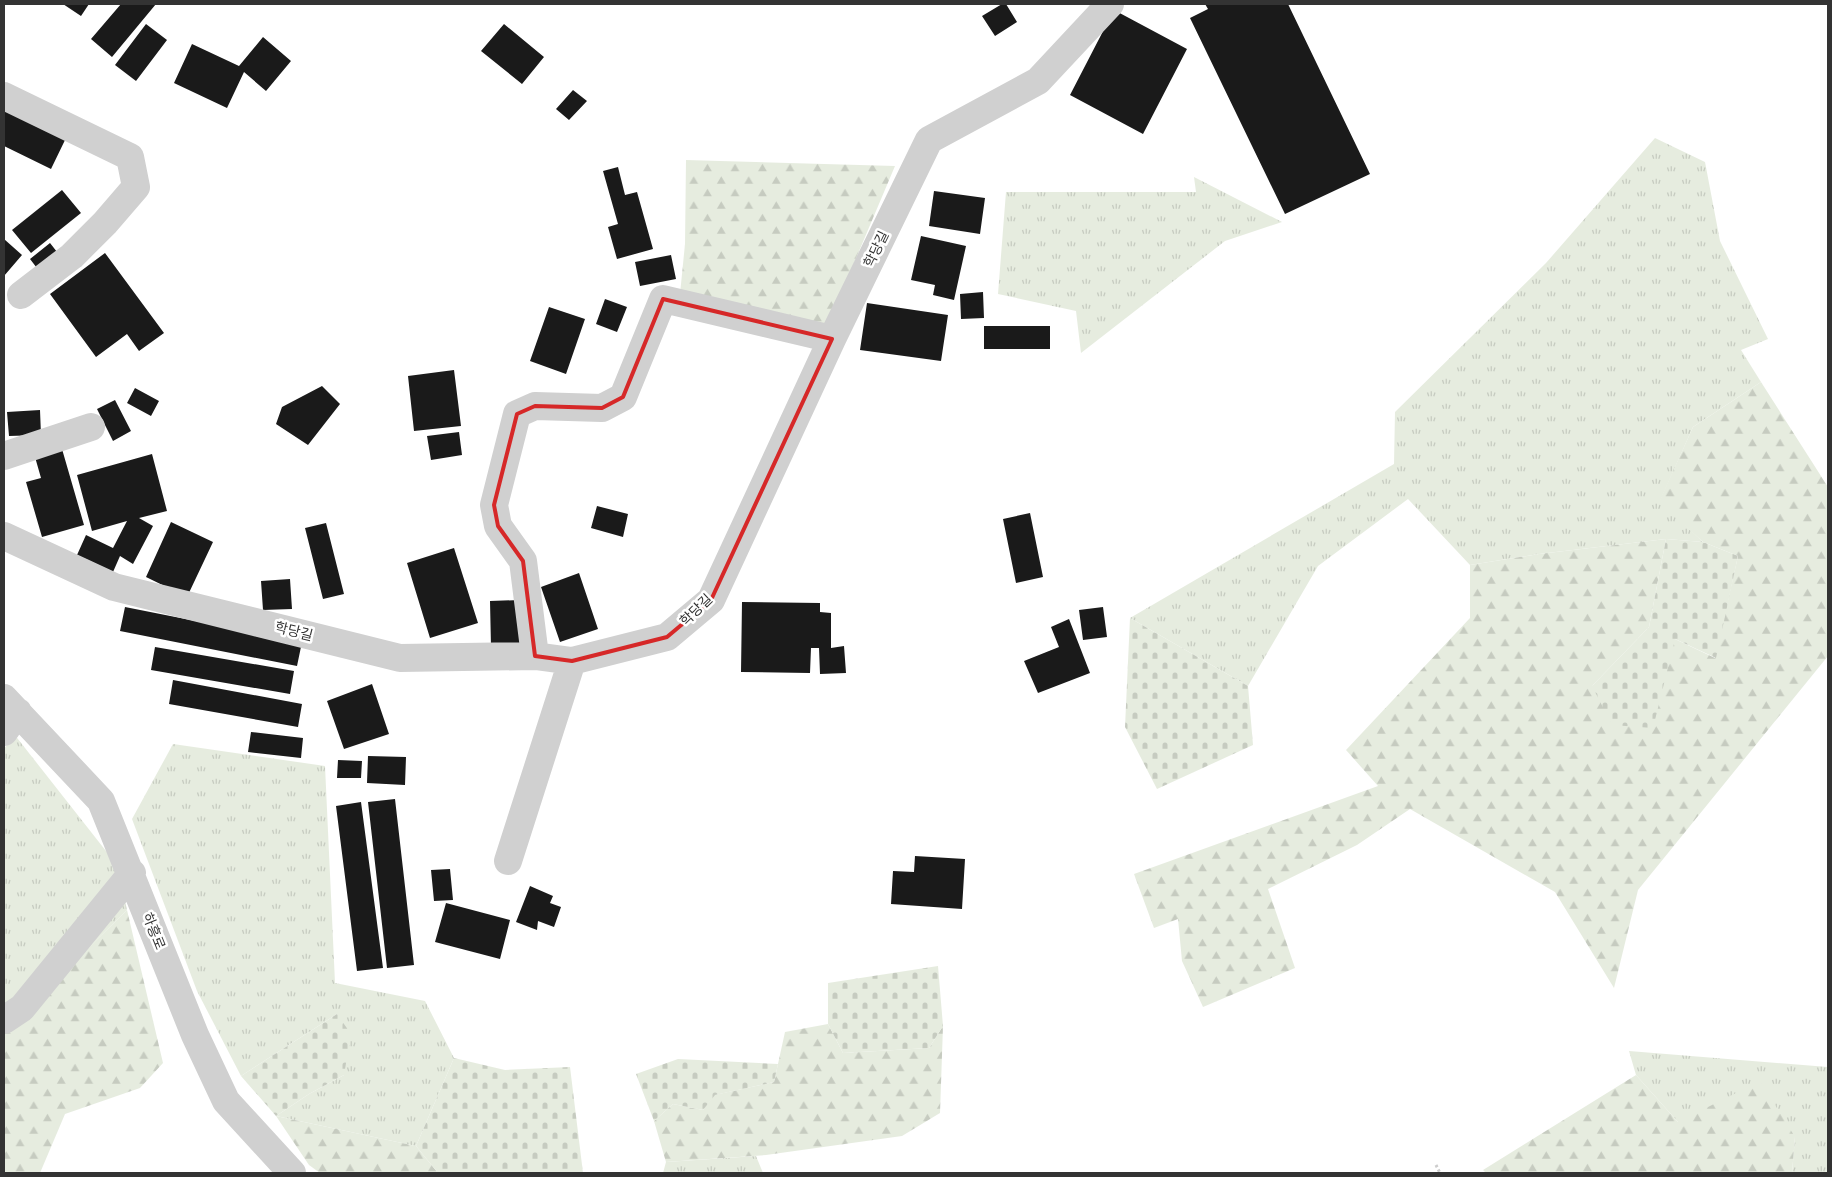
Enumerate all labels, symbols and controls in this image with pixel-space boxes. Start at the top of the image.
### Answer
street label: 학당길 [860,228,892,270]
street label: 학당길 [677,591,715,629]
street label: 학당길 [273,619,315,643]
street label: 하흥로 [139,910,169,952]

